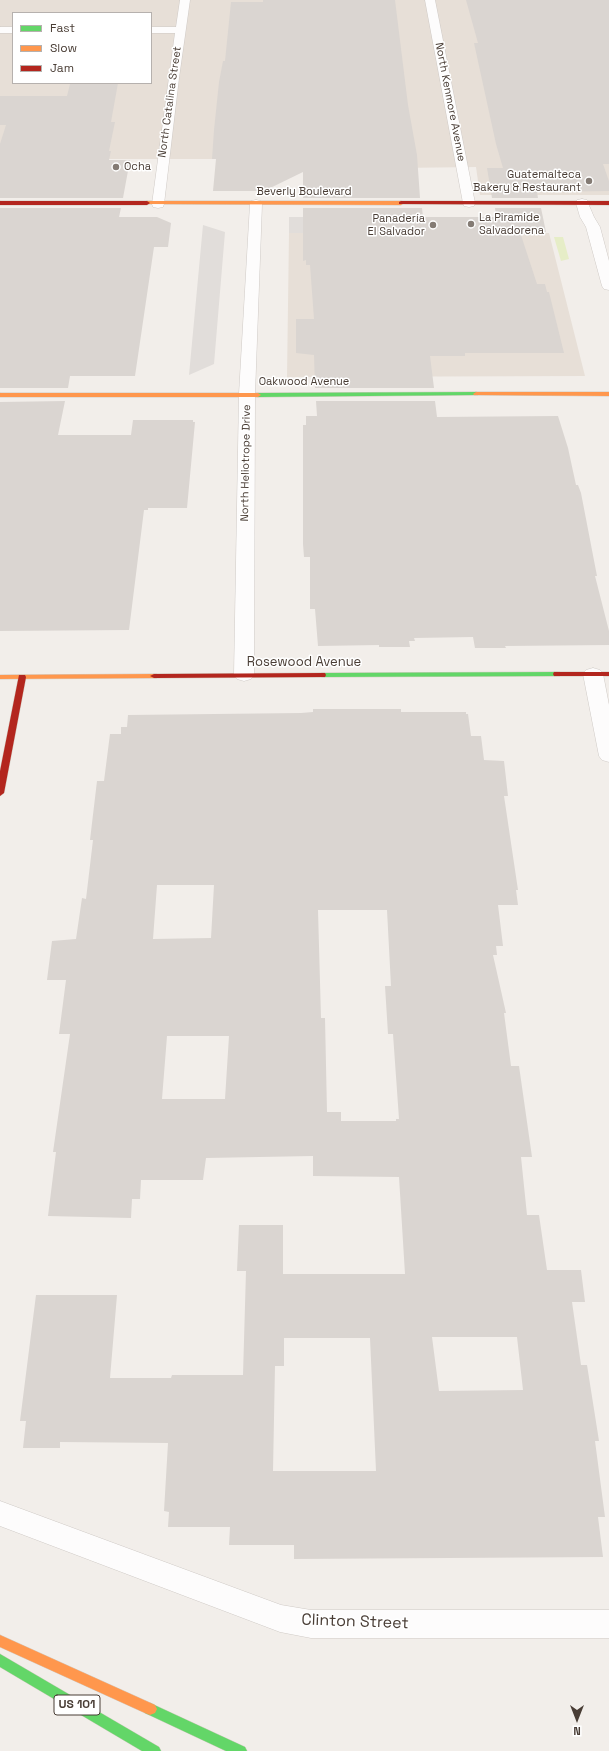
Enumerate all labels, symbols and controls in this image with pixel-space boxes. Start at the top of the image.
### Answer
legend [12,12,152,84]
text: Fast [50,20,75,36]
text: Slow [50,40,77,56]
street label: North Kenmore Avenue [432,41,468,163]
street label: North Catalina Street [156,46,184,158]
text: Jam [50,60,74,76]
place label: Ocha [124,160,151,174]
marker: Ocha [111,162,121,172]
place label: Guatemalteca Bakery & Restaurant [473,168,581,194]
marker: Guatemalteca Bakery & Restaurant [584,176,594,186]
street label: Beverly Boulevard [256,185,352,199]
place label: La Piramide Salvadorena [479,211,544,237]
place label: Panadería El Salvador [368,212,425,238]
marker: La Piramide Salvadorena [466,219,476,229]
marker: Panadería El Salvador [428,220,438,230]
street label: Oakwood Avenue [259,375,349,389]
street label: North Heliotrope Drive [238,404,254,522]
street label: Rosewood Avenue [247,654,361,670]
street label: Clinton Street [301,1611,409,1633]
road number: US 101 [54,1695,100,1715]
north arrow [557,1699,597,1739]
text: N [573,1724,581,1738]

